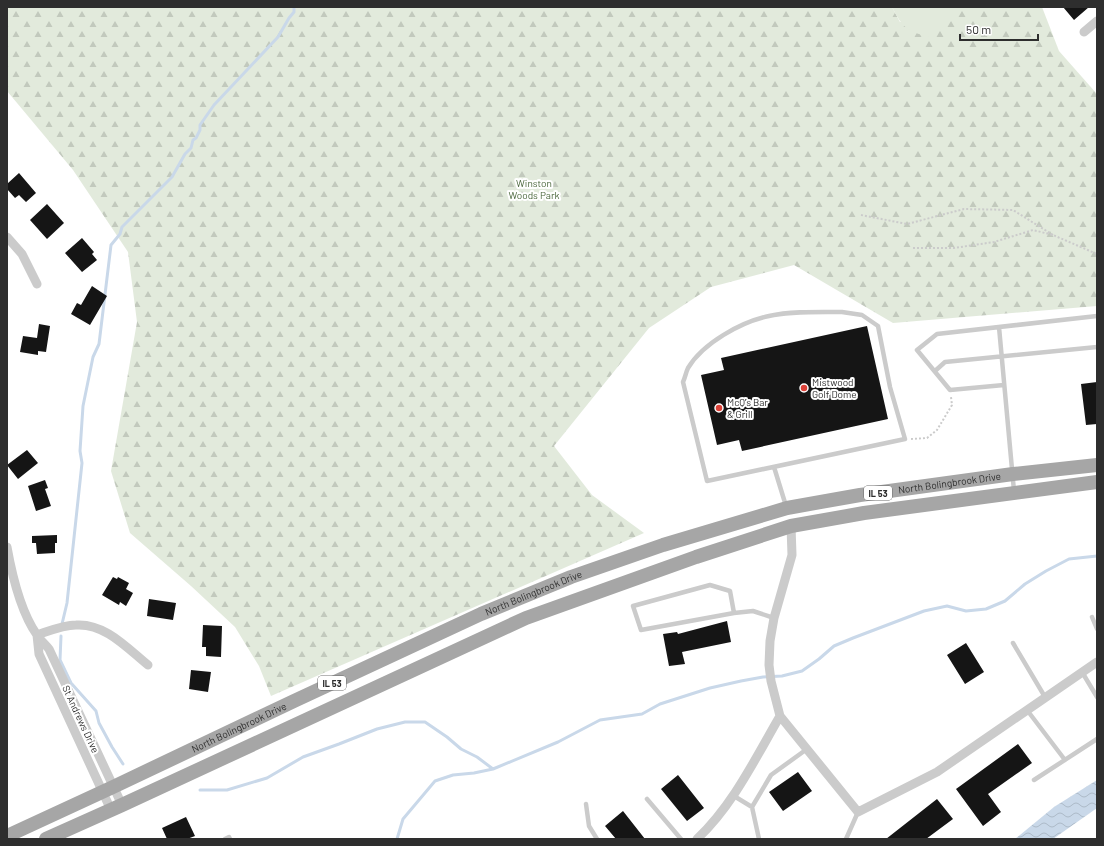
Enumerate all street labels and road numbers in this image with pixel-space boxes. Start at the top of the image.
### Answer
street label: North Bolingbrook Drive [897,470,1002,496]
road number: IL 53 [864,486,892,500]
street label: North Bolingbrook Drive [483,568,583,618]
road number: IL 53 [318,676,346,690]
street label: St Andrews Drive [60,683,102,755]
street label: North Bolingbrook Drive [189,700,288,755]

